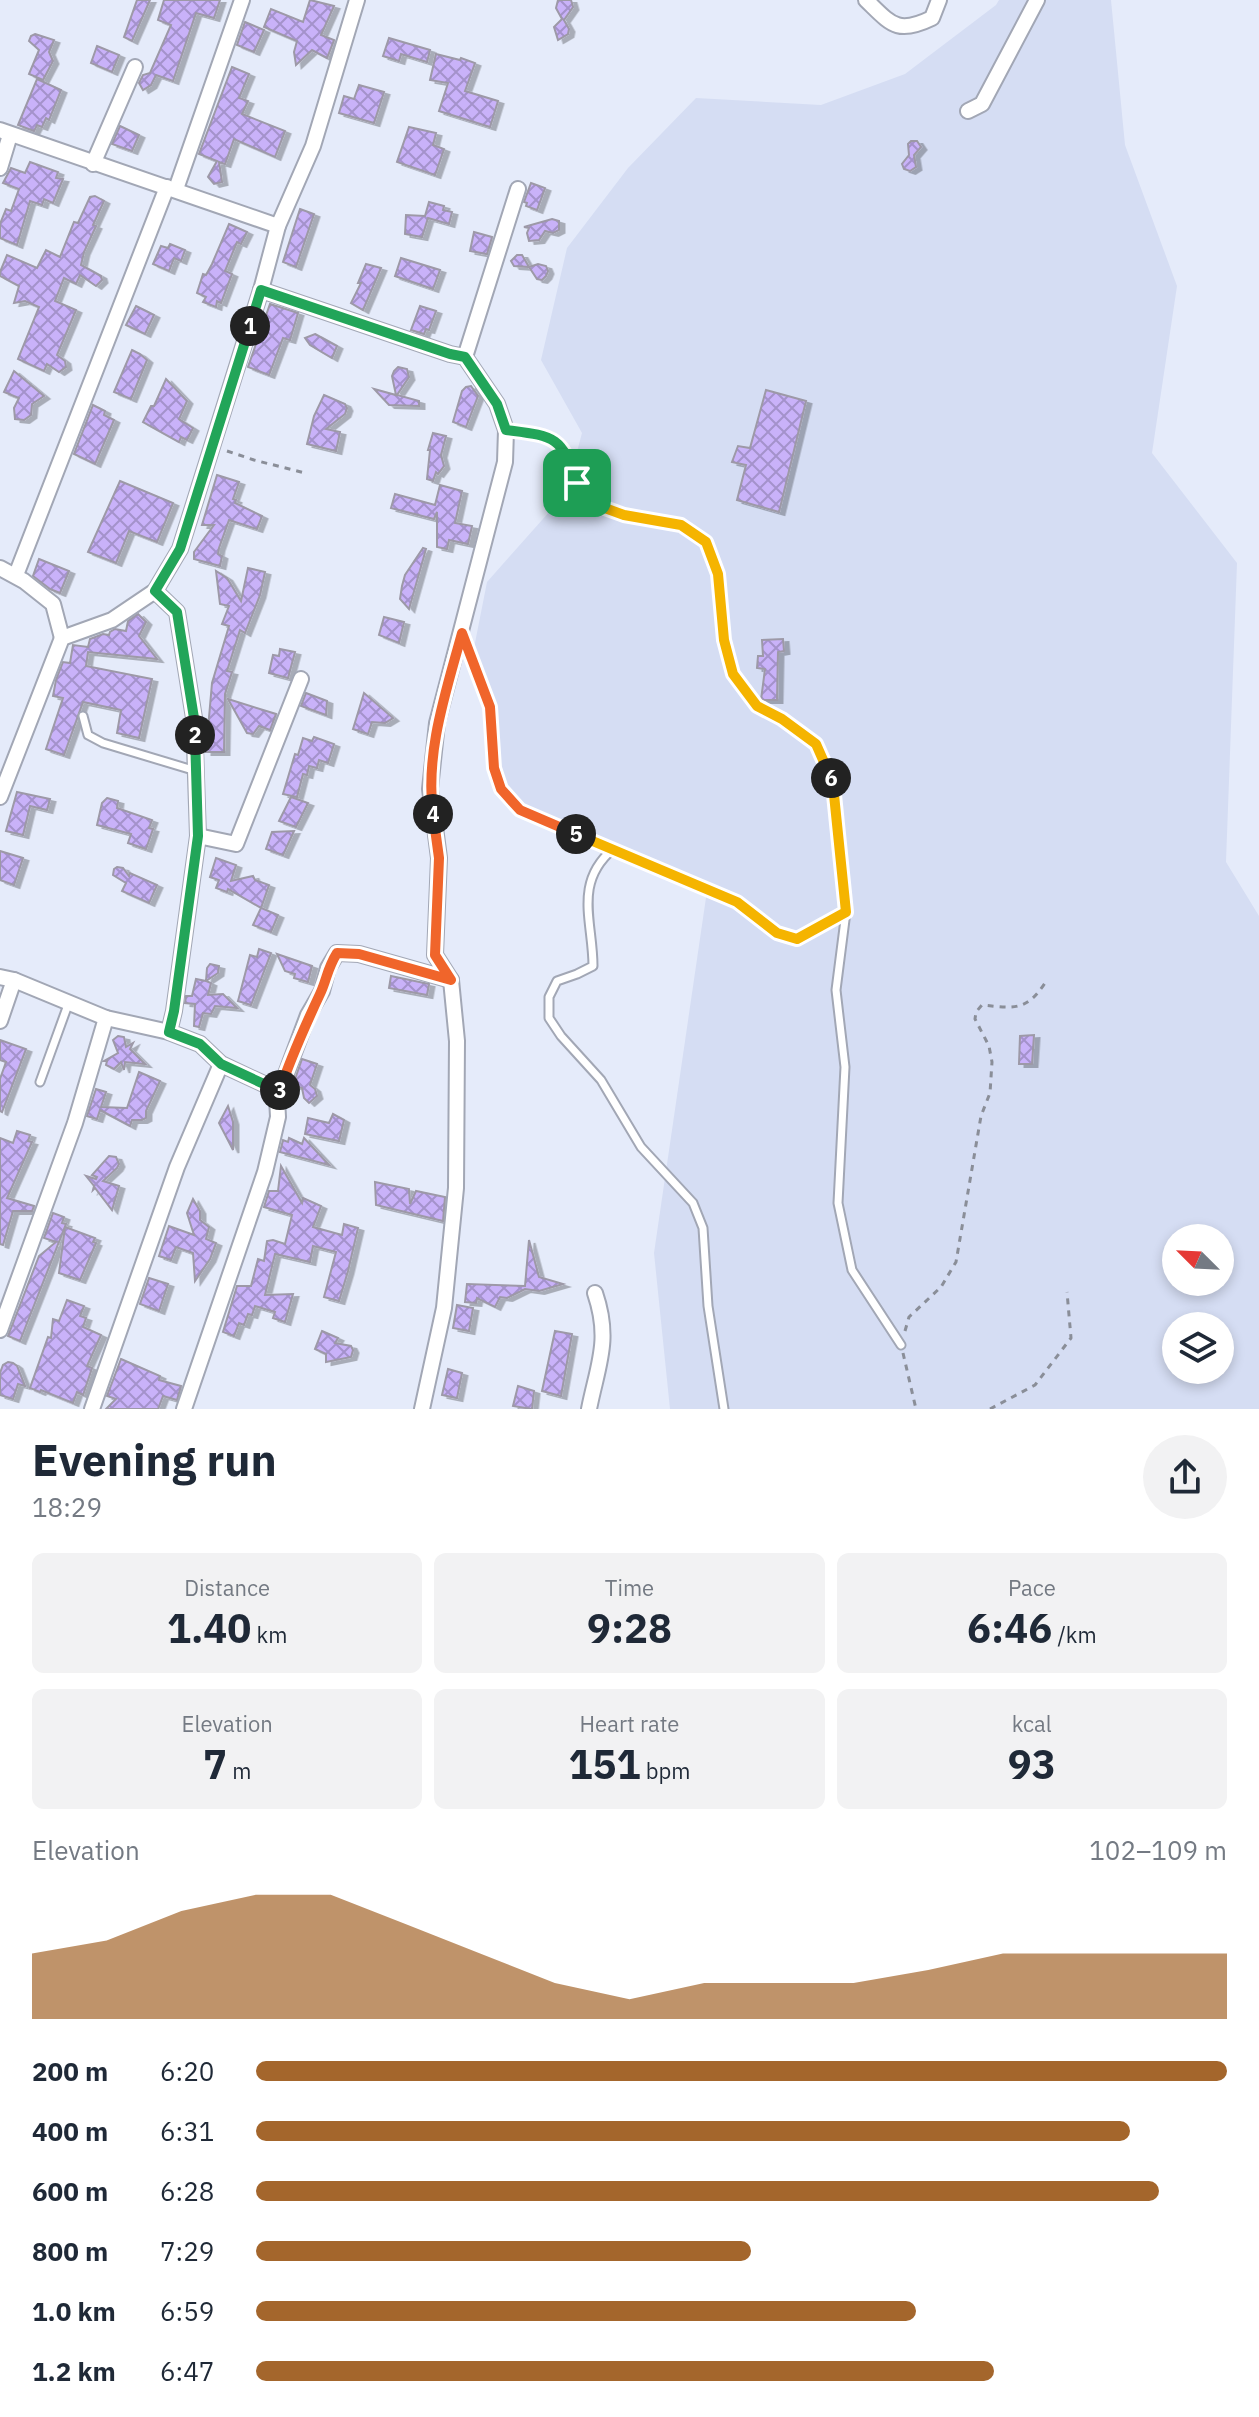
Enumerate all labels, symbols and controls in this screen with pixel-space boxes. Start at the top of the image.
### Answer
pin: 1 [230,306,270,346]
text: 1 [243,311,257,340]
pin [543,449,611,517]
icon: arrive [555,461,599,505]
pin: 2 [175,715,215,755]
text: 2 [188,720,202,749]
pin: 6 [811,758,851,798]
text: 6 [824,763,838,792]
pin: 4 [413,794,453,834]
text: 4 [426,799,440,828]
pin: 5 [556,814,596,854]
text: 5 [569,819,583,848]
pin: 3 [260,1070,300,1110]
text: 3 [273,1075,287,1104]
north arrow [1162,1224,1234,1296]
map controls [1162,1224,1234,1384]
button: layers [1162,1312,1234,1384]
text: Evening run [32,1431,277,1488]
button: share [1143,1435,1227,1519]
text: 18:29 [32,1490,102,1524]
text: Distance [184,1573,270,1602]
text: Time [605,1573,654,1602]
text: Pace [1008,1573,1056,1602]
text: 1.40 [167,1602,251,1654]
text: 9:28 [587,1602,672,1654]
text: 6:46 [967,1602,1052,1654]
text: km [251,1620,287,1649]
text: /km [1052,1620,1097,1649]
text: Elevation [182,1709,273,1738]
text: Heart rate [580,1709,679,1738]
text: kcal [1012,1709,1052,1738]
text: 7 [203,1738,227,1790]
text: 151 [569,1738,641,1790]
text: 93 [1008,1738,1056,1790]
text: m [227,1756,251,1785]
text: bpm [641,1756,690,1785]
text: Elevation [32,1833,140,1867]
text: 102–109 m [1089,1833,1227,1867]
text: 200 m [32,2054,108,2088]
text: 6:20 [160,2054,214,2088]
text: 400 m [32,2114,108,2148]
text: 6:31 [160,2114,214,2148]
text: 600 m [32,2174,108,2208]
text: 6:28 [160,2174,214,2208]
text: 800 m [32,2234,108,2268]
text: 7:29 [160,2234,214,2268]
text: 1.0 km [32,2294,116,2328]
text: 6:59 [160,2294,214,2328]
text: 1.2 km [32,2354,116,2388]
text: 6:47 [160,2354,214,2388]

